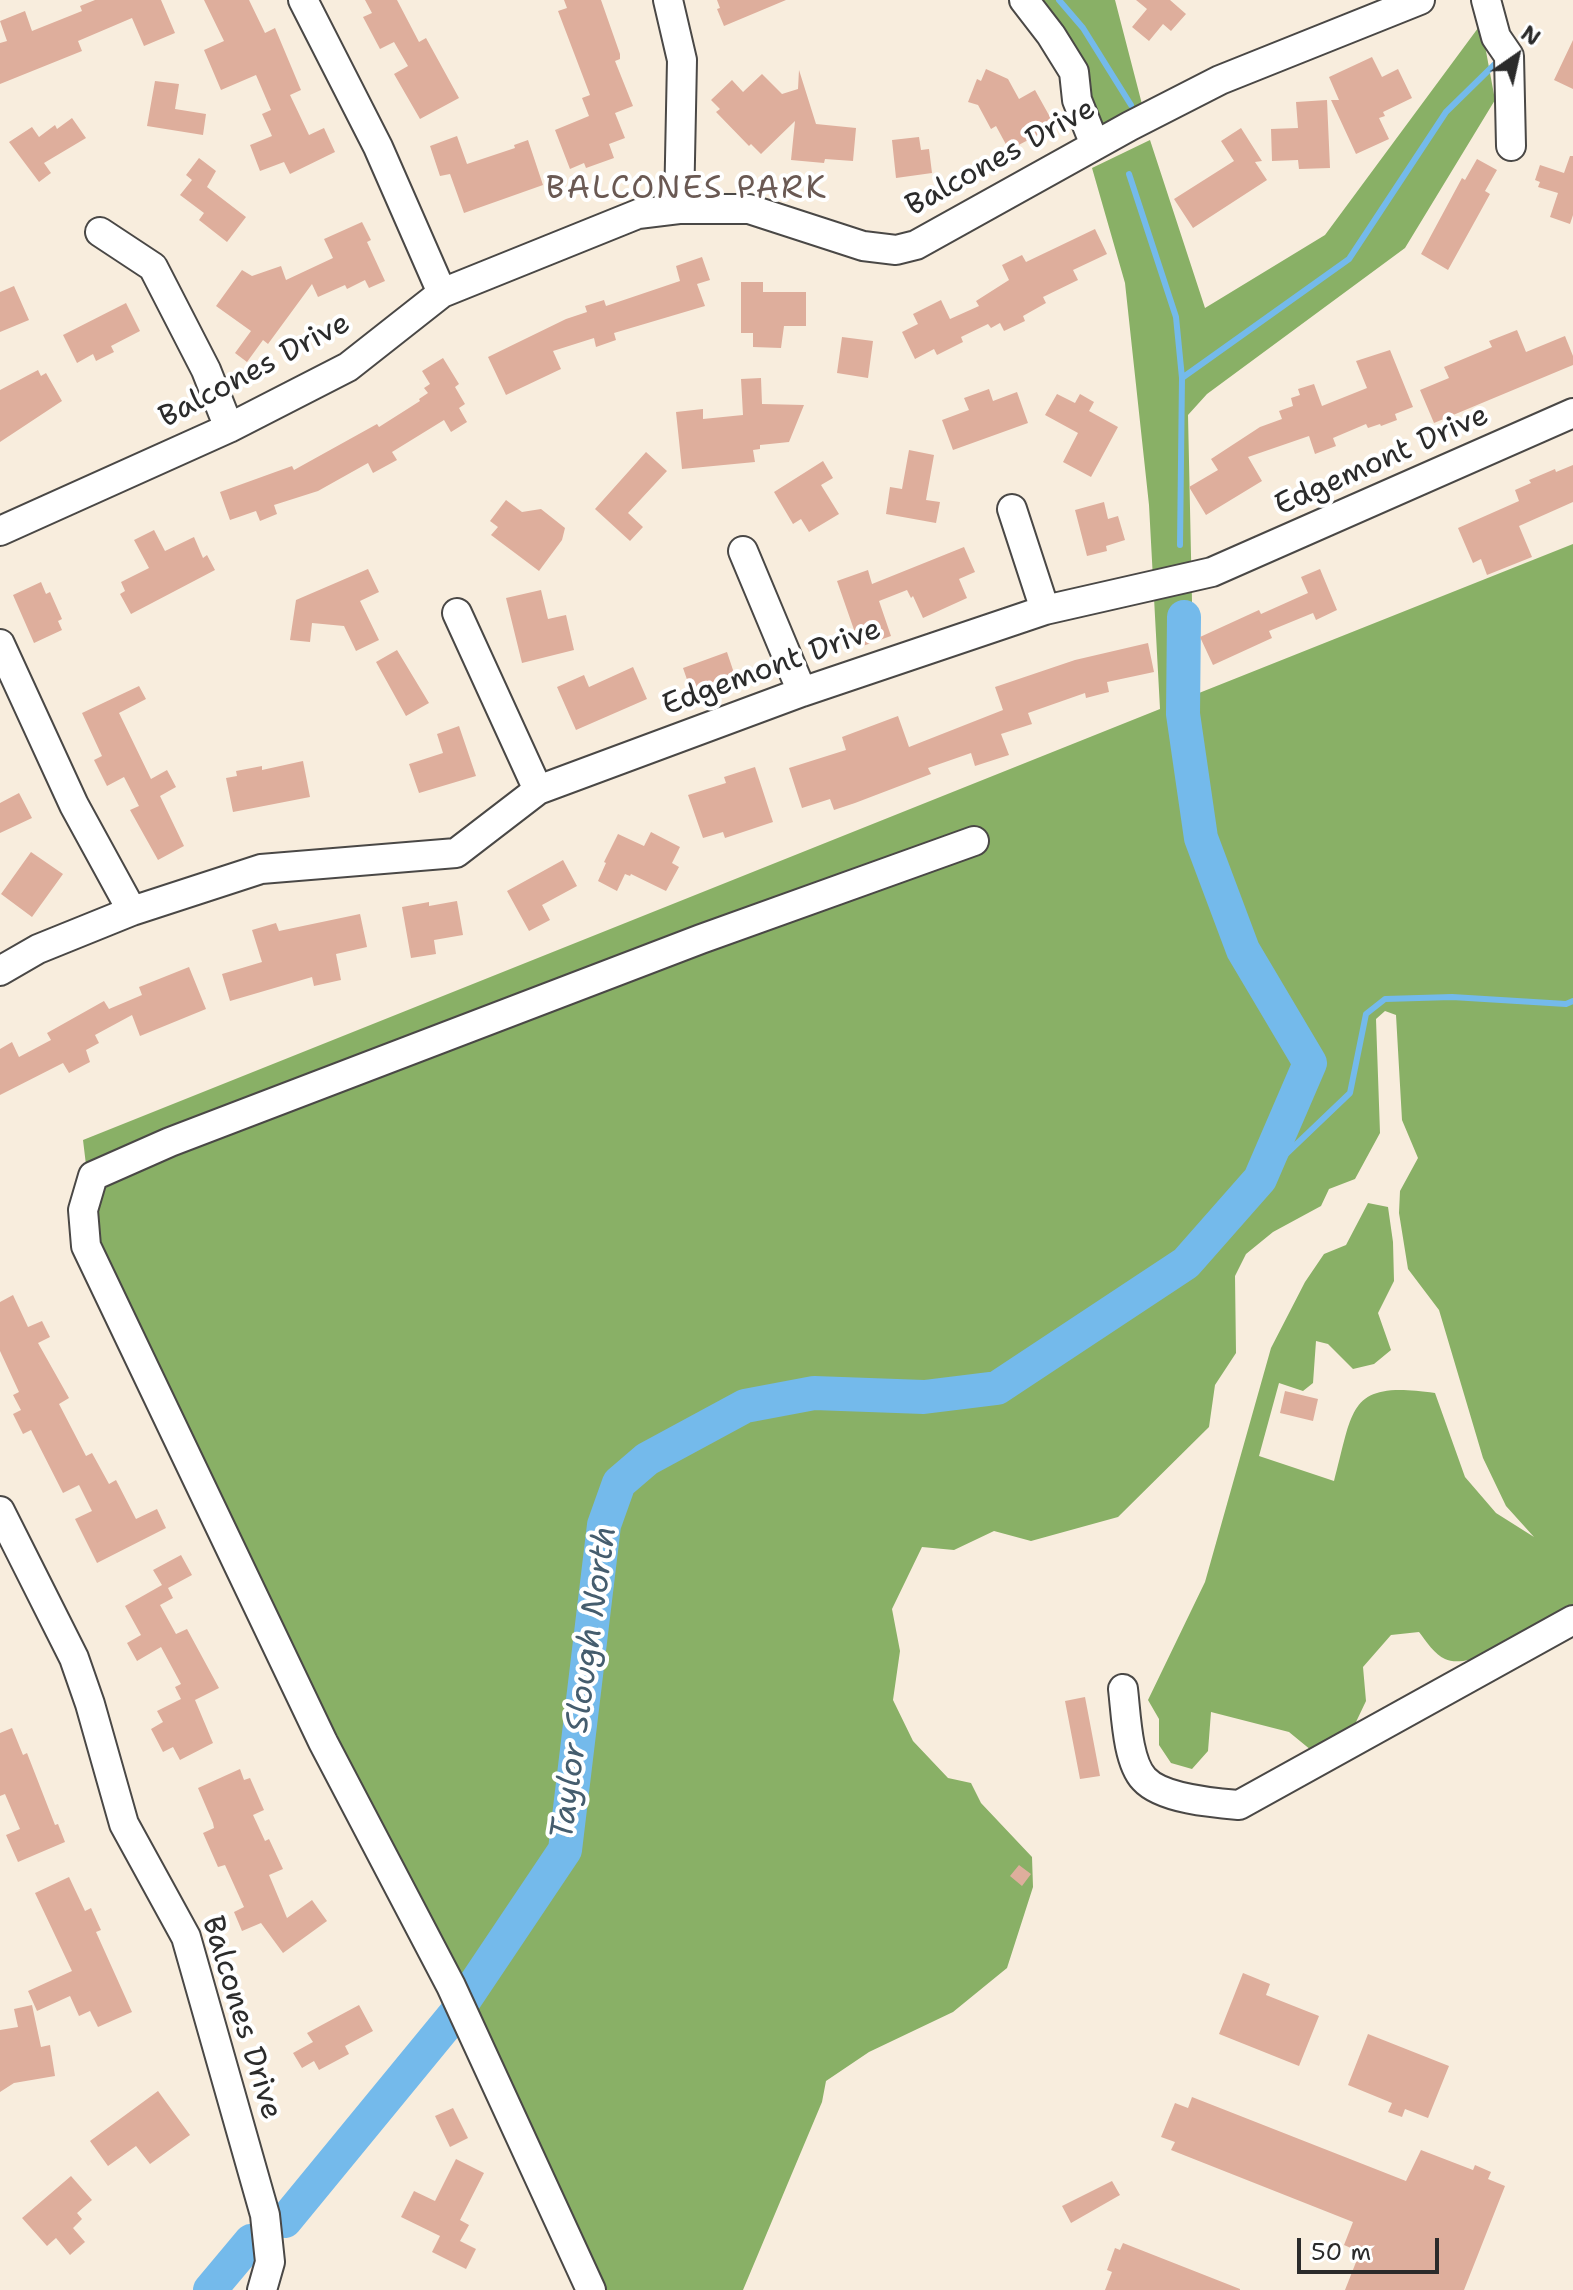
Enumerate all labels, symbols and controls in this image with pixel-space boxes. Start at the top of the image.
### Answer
north arrow [1477,16,1557,96]
text: N [1515,19,1546,53]
street label: Balcones Drive [900,91,1102,225]
district label: BALCONES PARK [546,171,828,209]
street label: Balcones Drive [153,306,357,436]
street label: Edgemont Drive [1270,398,1494,524]
street label: Edgemont Drive [658,612,886,724]
water label: Taylor Slough North [544,1524,626,1842]
street label: Balcones Drive [193,1912,289,2124]
scale bar [1301,2222,1443,2272]
text: 50 m [1311,2236,1371,2268]

